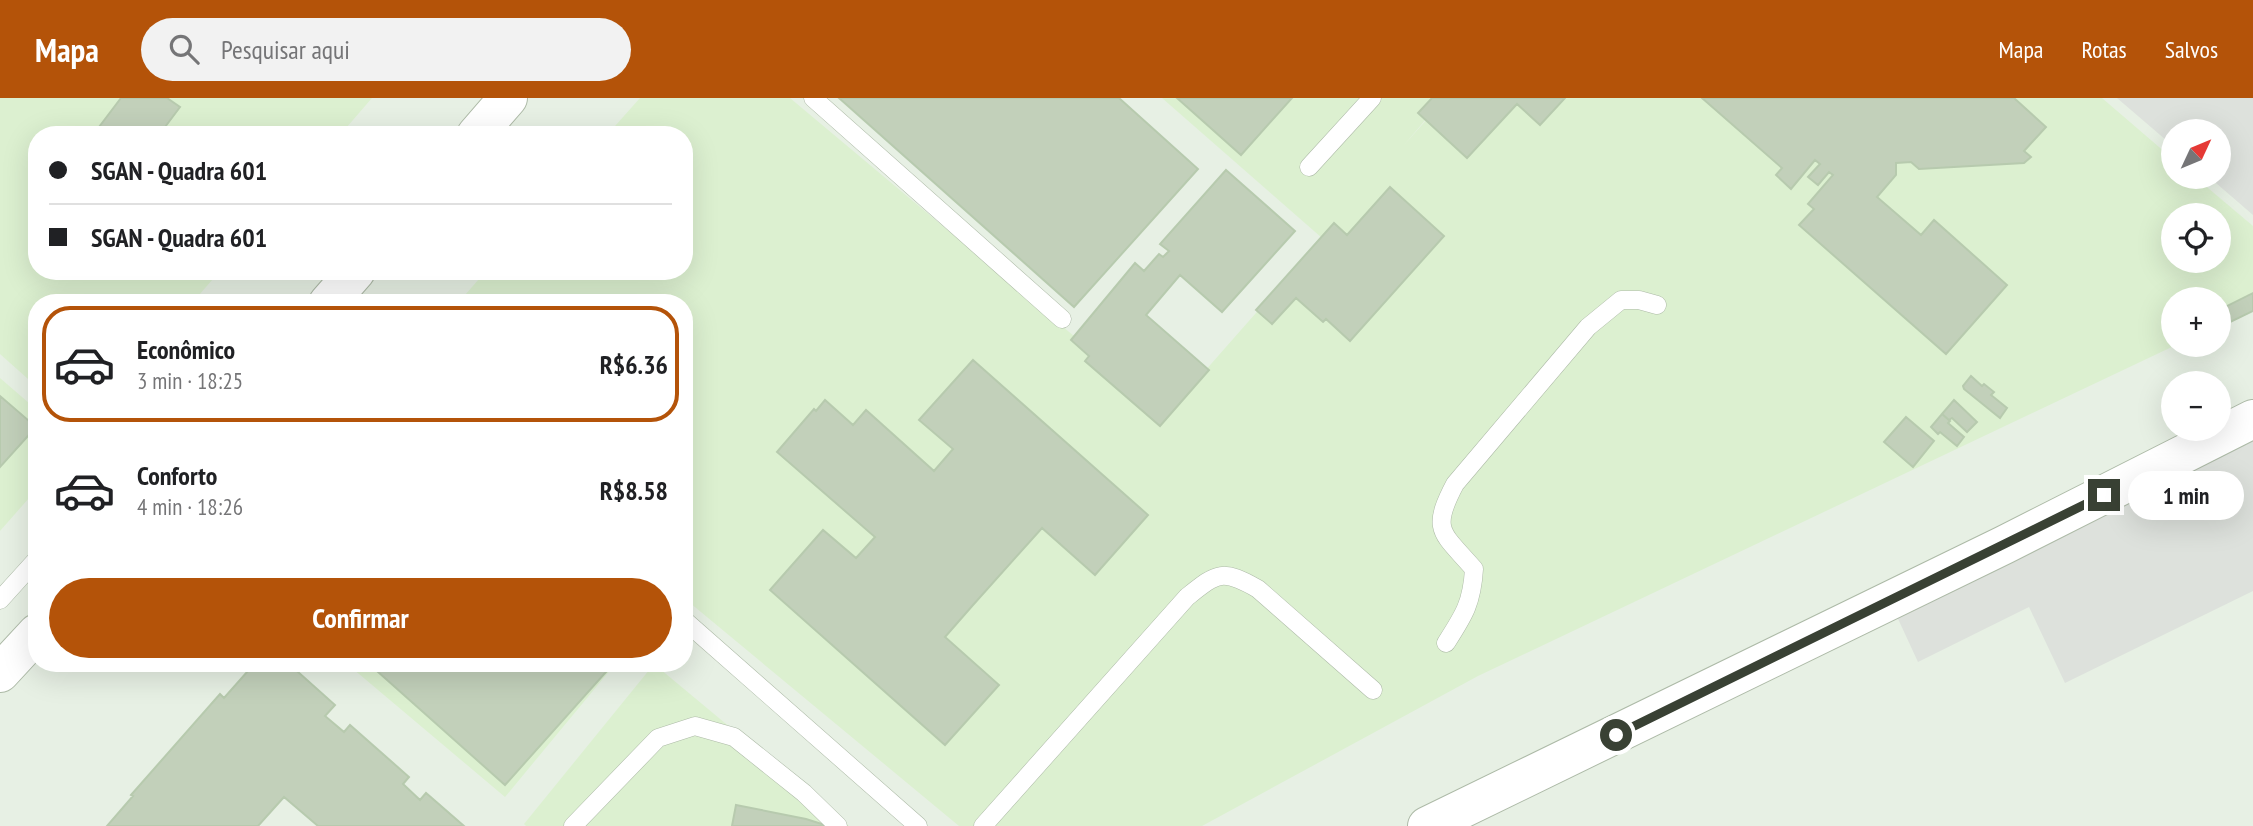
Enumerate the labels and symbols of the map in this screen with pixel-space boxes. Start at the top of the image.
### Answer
north arrow [2161,119,2231,189]
callout: 1 min [2128,470,2244,520]
route end [2088,479,2120,511]
route start [1600,719,1632,751]

